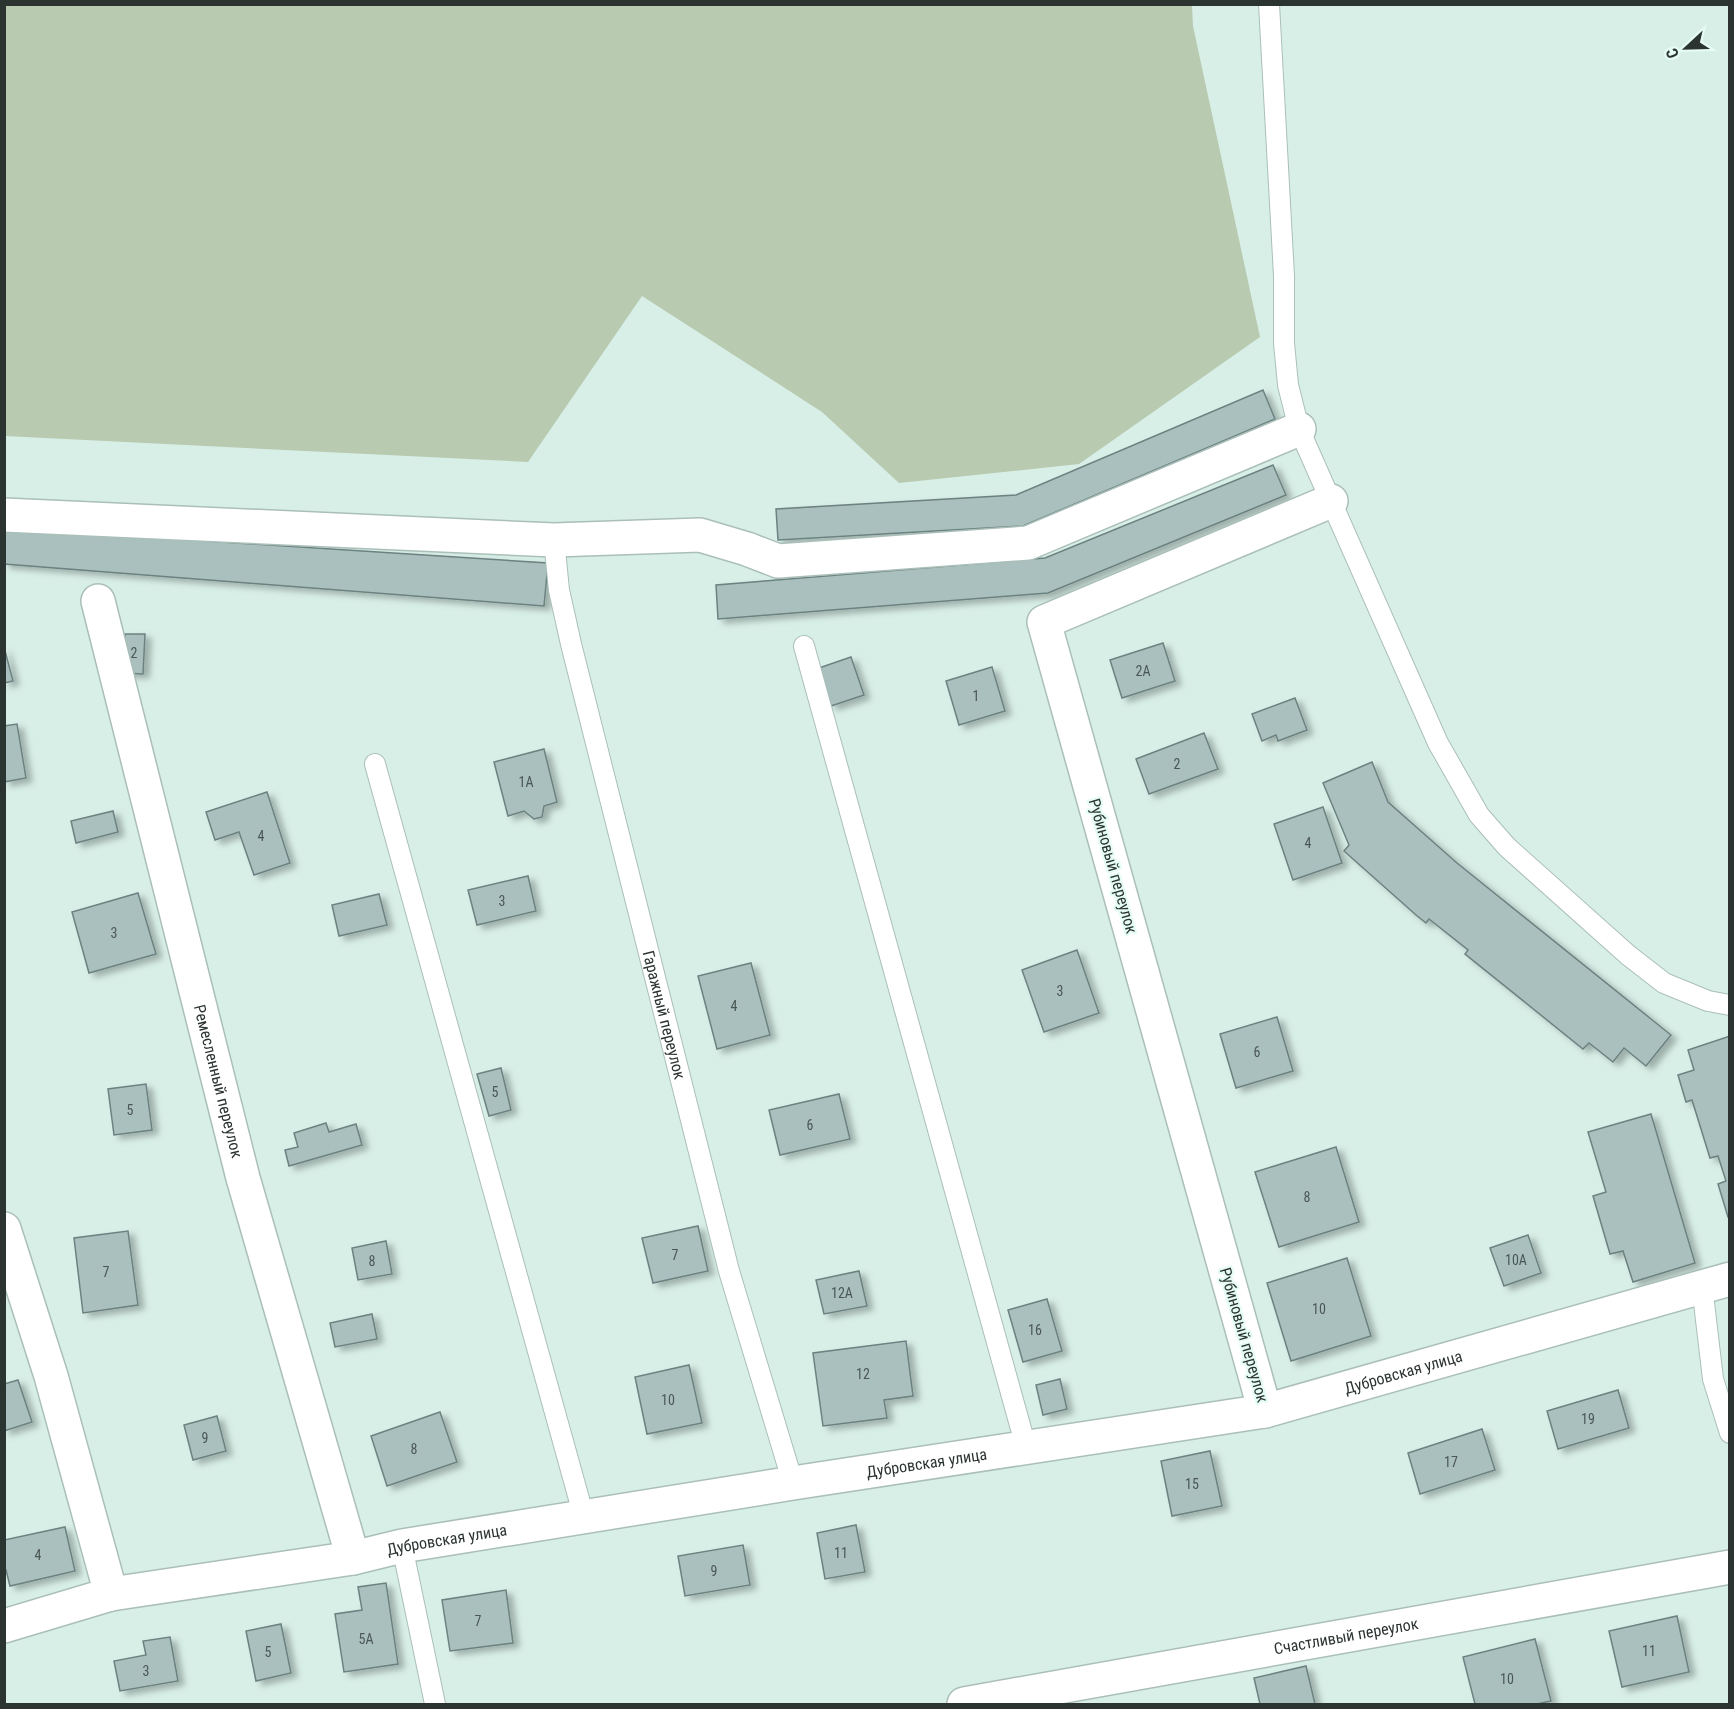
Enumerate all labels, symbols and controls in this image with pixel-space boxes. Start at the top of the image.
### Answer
north arrow [1656,18,1716,78]
text: С [1662,46,1683,61]
house number: 2 [131,645,138,661]
house number: 2А [1136,663,1150,679]
house number: 1 [973,688,979,704]
house number: 2 [1174,756,1181,772]
house number: 1А [519,774,533,790]
street label: Рубиновый переулок [1085,796,1141,936]
house number: 4 [258,828,265,844]
house number: 4 [1305,835,1312,851]
house number: 3 [499,893,505,909]
house number: 3 [111,925,117,941]
street label: Гаражный переулок [639,948,690,1081]
house number: 3 [1057,983,1063,999]
house number: 4 [731,998,738,1014]
street label: Ремесленный переулок [190,1002,247,1160]
house number: 6 [1254,1044,1261,1060]
house number: 5 [492,1084,499,1100]
house number: 5 [127,1102,134,1118]
house number: 6 [807,1117,814,1133]
house number: 8 [1304,1189,1311,1205]
house number: 7 [672,1247,679,1263]
house number: 10А [1505,1252,1527,1268]
house number: 8 [369,1253,376,1269]
house number: 7 [103,1264,110,1280]
street label: Рубиновый переулок [1216,1265,1272,1405]
house number: 12А [831,1285,853,1301]
house number: 10 [1312,1301,1326,1317]
house number: 16 [1028,1322,1042,1338]
street label: Дубровская улица [1342,1346,1464,1398]
house number: 12 [856,1366,870,1382]
house number: 10 [661,1392,675,1408]
house number: 19 [1581,1411,1595,1427]
house number: 9 [202,1430,208,1446]
house number: 8 [411,1441,418,1457]
street label: Дубровская улица [865,1444,988,1481]
house number: 17 [1444,1454,1458,1470]
house number: 15 [1185,1476,1199,1492]
street label: Дубровская улица [385,1520,508,1559]
house number: 11 [834,1545,848,1561]
house number: 4 [35,1547,42,1563]
house number: 9 [711,1563,717,1579]
house number: 7 [475,1613,482,1629]
street label: Счастливый переулок [1272,1613,1420,1658]
house number: 5А [359,1631,373,1647]
house number: 11 [1642,1643,1656,1659]
house number: 5 [265,1644,272,1660]
house number: 3 [143,1663,149,1679]
house number: 10 [1500,1671,1514,1687]

